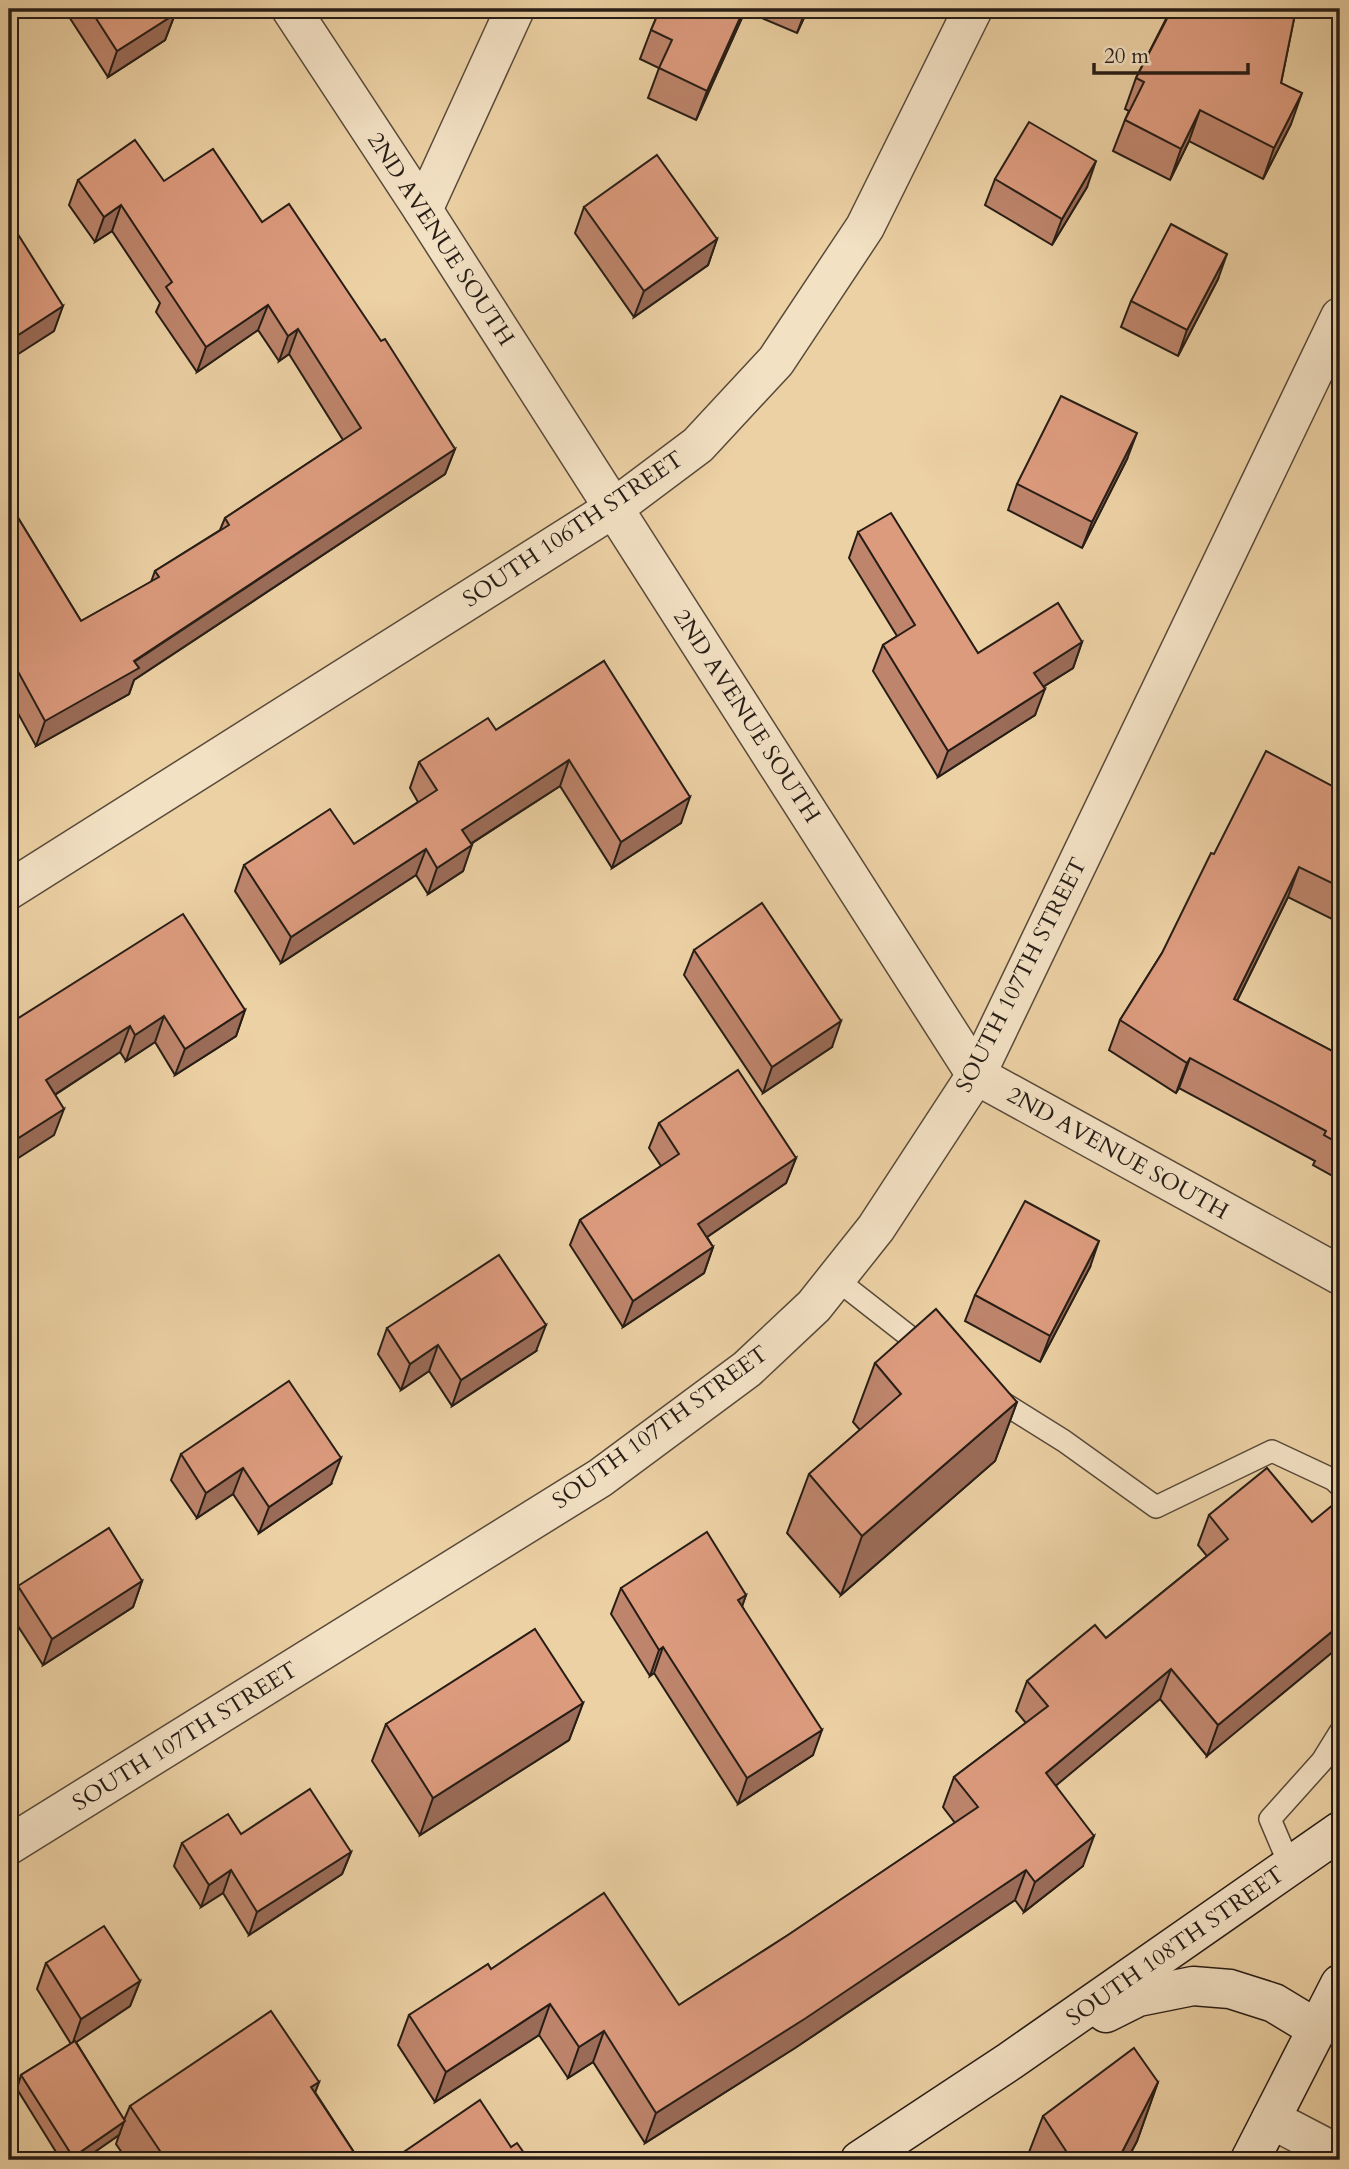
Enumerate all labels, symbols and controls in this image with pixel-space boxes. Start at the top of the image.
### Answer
scale bar [1094,32,1248,76]
text: 20 m [1104,42,1149,71]
street label: 2ND AVENUE SOUTH [360,126,522,352]
street label: SOUTH 106TH STREET [457,443,689,614]
street label: 2ND AVENUE SOUTH [666,603,828,829]
street label: SOUTH 107TH STREET [948,852,1094,1098]
street label: 2ND AVENUE SOUTH [1002,1079,1234,1227]
street label: SOUTH 107TH STREET [546,1338,774,1516]
street label: SOUTH 107TH STREET [67,1654,303,1818]
street label: SOUTH 108TH STREET [1060,1859,1290,2033]

